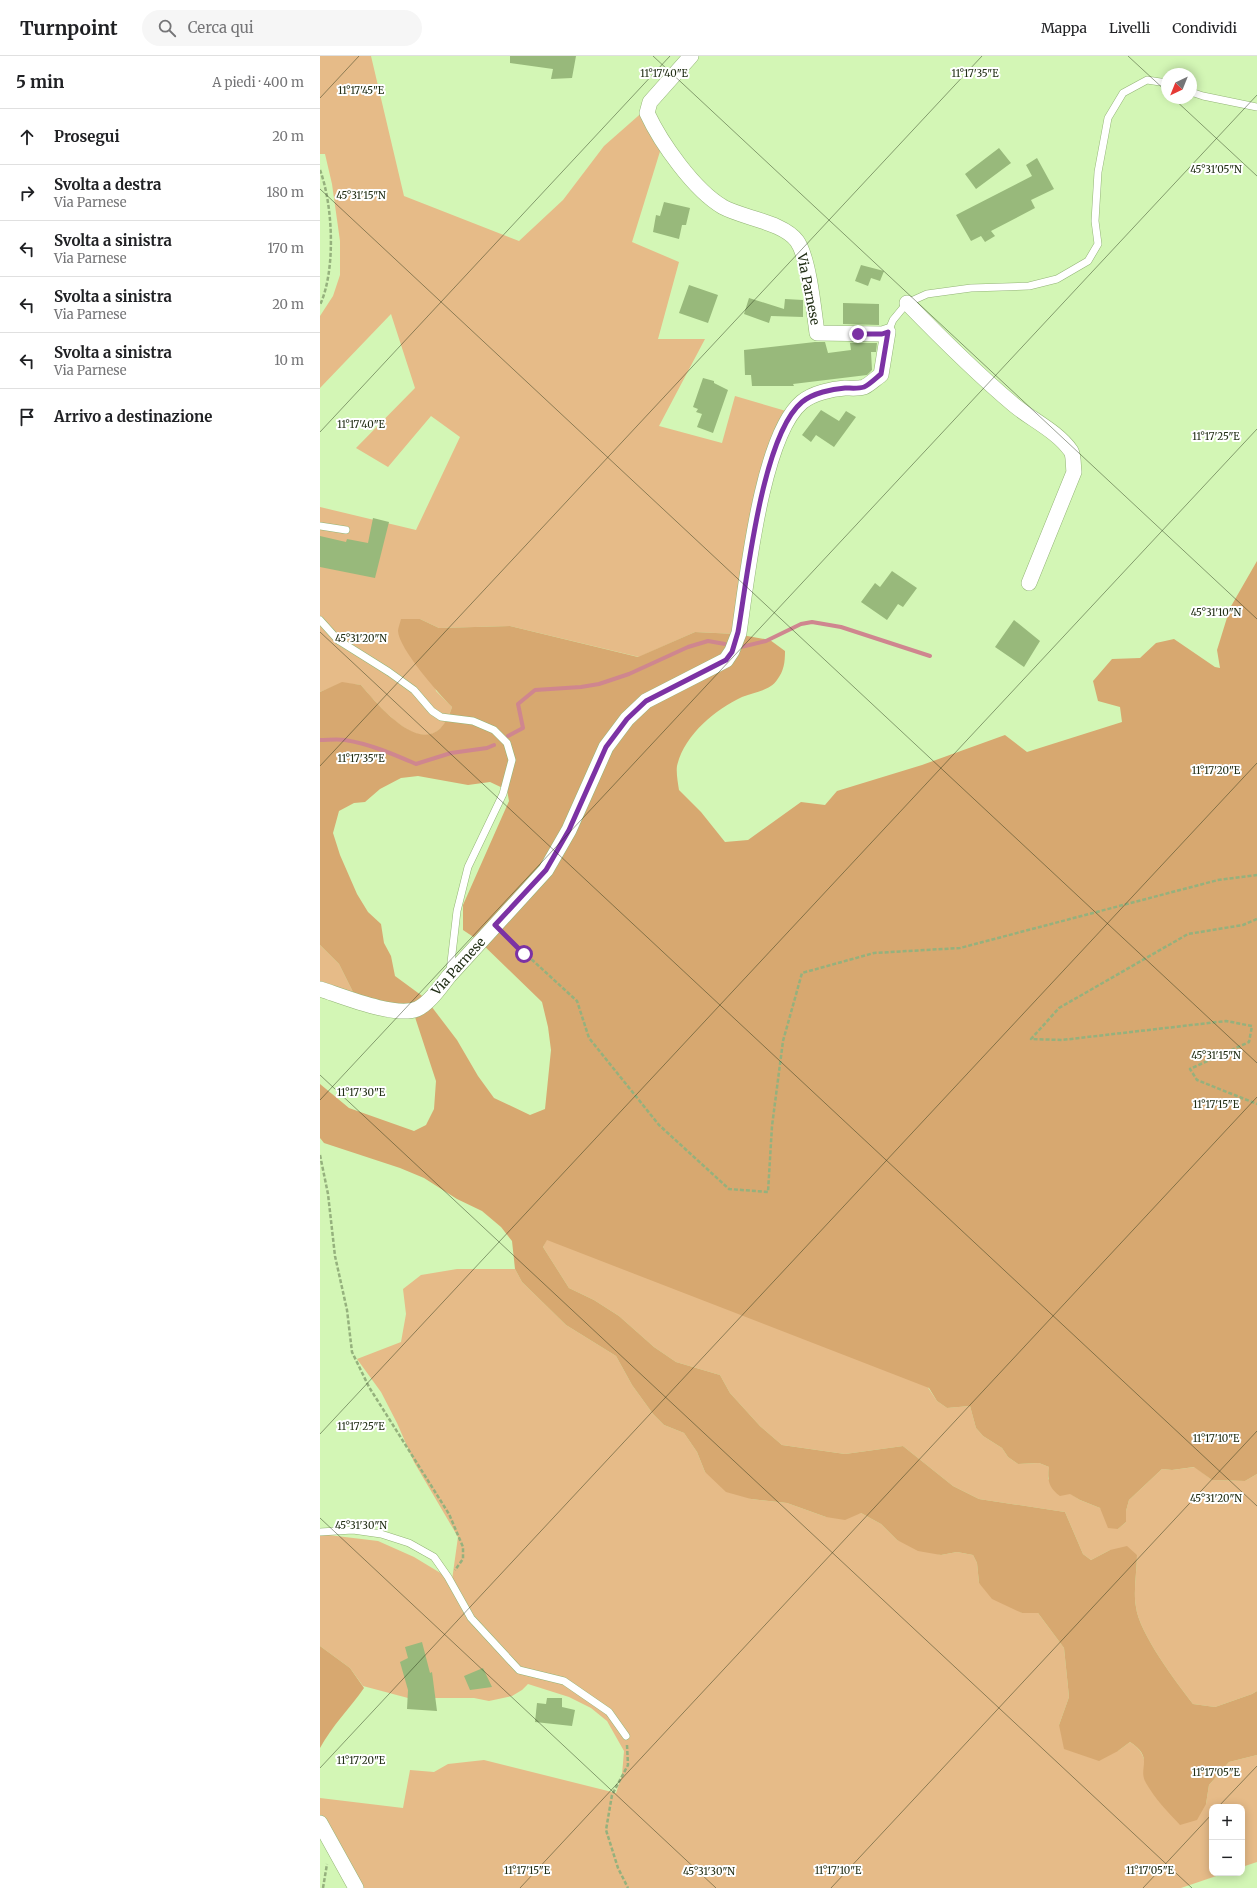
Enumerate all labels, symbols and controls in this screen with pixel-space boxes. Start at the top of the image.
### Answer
search box [142,10,422,46]
text: Turnpoint [20,16,118,40]
icon: search [156,17,178,39]
text: Cerca qui [188,18,254,37]
text: Mappa [1041,19,1087,37]
text: Livelli [1109,19,1150,37]
text: Condividi [1172,19,1237,37]
text: 11°17'40"E [640,67,688,80]
text: 11°17'35"E [952,67,999,80]
north arrow [1161,68,1197,104]
text: 5 min [16,71,64,93]
text: A piedi · 400 m [212,74,304,91]
text: 11°17'45"E [338,84,385,97]
icon: ahead [16,126,38,148]
text: Prosegui [54,127,120,146]
text: 20 m [272,128,304,145]
text: 45°31'05"N [1190,163,1242,176]
text: Svolta a destra [54,175,161,194]
icon: right [16,182,38,204]
text: 180 m [266,184,304,201]
text: 45°31'15"N [336,189,386,202]
text: Via Parnese [54,194,127,211]
text: Svolta a sinistra [54,231,172,250]
icon: left [16,238,38,260]
text: 170 m [267,240,304,257]
text: Via Parnese [54,250,127,267]
street label: Via Parnese [793,251,824,327]
text: Svolta a sinistra [54,287,172,306]
icon: left [16,294,38,316]
text: 20 m [272,296,304,313]
text: Via Parnese [54,306,127,323]
route end [849,325,867,343]
text: Svolta a sinistra [54,343,172,362]
icon: left [16,350,38,372]
text: 10 m [274,352,304,369]
text: Via Parnese [54,362,127,379]
icon: arrive [16,406,38,428]
text: Arrivo a destinazione [54,407,212,426]
text: 11°17'40"E [337,418,385,431]
text: 11°17'25"E [1192,430,1240,443]
text: 45°31'10"N [1191,606,1241,619]
text: 45°31'20"N [335,632,387,645]
text: 11°17'35"E [338,752,385,765]
text: 11°17'20"E [1192,764,1241,777]
street label: Via Parnese [427,934,489,1000]
route start [515,945,533,963]
text: 45°31'15"N [1191,1049,1241,1062]
text: 11°17'30"E [337,1086,386,1099]
text: 11°17'15"E [1193,1098,1240,1111]
text: 11°17'25"E [337,1420,385,1433]
text: 11°17'10"E [1193,1432,1240,1445]
text: 45°31'20"N [1190,1492,1242,1505]
text: 45°31'30"N [335,1519,387,1532]
text: 11°17'20"E [337,1754,386,1767]
text: 11°17'05"E [1192,1766,1241,1779]
map controls [1209,1804,1245,1876]
button: + [1209,1804,1245,1840]
button: − [1209,1840,1245,1876]
text: 11°17'15"E [504,1864,551,1877]
text: 11°17'10"E [815,1864,862,1877]
text: 11°17'05"E [1126,1864,1175,1877]
text: 45°31'30"N [683,1865,735,1878]

